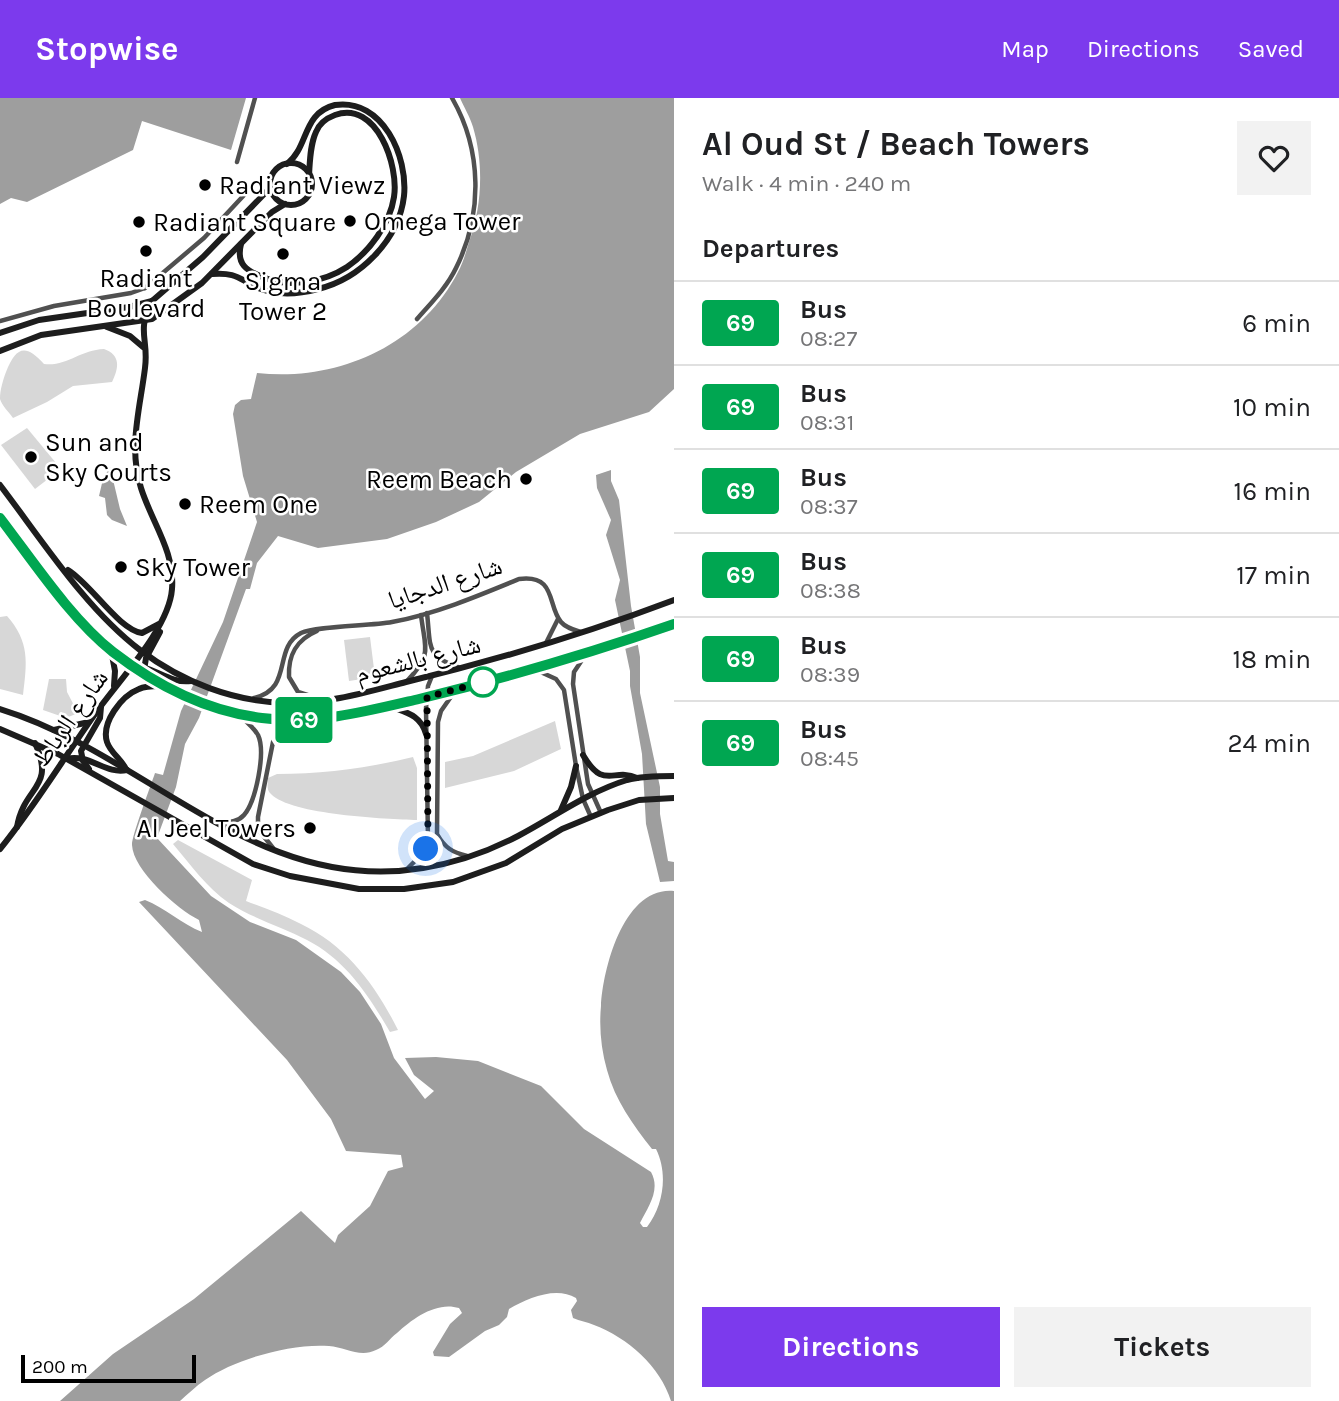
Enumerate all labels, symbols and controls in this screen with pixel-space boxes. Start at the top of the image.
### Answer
text: Stopwise [35,30,179,68]
text: Map [1001,35,1049,63]
text: Directions [1087,35,1200,63]
text: Saved [1238,35,1304,63]
button: heart [1237,121,1311,195]
text: Al Oud St / Beach Towers [702,125,1090,163]
place label: Radiant Viewz [219,170,385,201]
text: Walk · 4 min · 240 m [702,170,911,197]
marker: Radiant Viewz [197,177,213,193]
place label: Omega Tower [364,206,521,237]
place label: Radiant Square [153,207,336,238]
marker: Omega Tower [342,213,358,229]
marker: Radiant Square [131,214,147,230]
text: Departures [702,233,839,264]
marker: Radiant Boulevard [138,243,154,259]
marker: Sigma Tower 2 [275,246,291,262]
place label: Radiant Boulevard [87,263,205,324]
place label: Sigma Tower 2 [239,266,327,327]
text: Bus [800,294,847,325]
text: 6 min [1242,308,1311,339]
text: 69 [726,309,755,337]
text: 08:27 [800,325,857,352]
text: Bus [800,378,847,409]
text: 10 min [1233,392,1311,423]
text: 69 [726,393,755,421]
text: 08:31 [800,409,854,436]
place label: Sun and Sky Courts [45,427,172,488]
marker: Sun and Sky Courts [23,449,39,465]
text: Bus [800,462,847,493]
place label: Reem Beach [366,464,512,495]
marker: Reem Beach [518,471,534,487]
text: 16 min [1234,476,1311,507]
text: 69 [726,477,755,505]
place label: Reem One [199,489,318,520]
text: 08:37 [800,493,857,520]
marker: Reem One [177,496,193,512]
text: Bus [800,546,847,577]
street label: شارع الدجايا [384,550,506,616]
place label: Sky Tower [135,552,251,583]
marker: Sky Tower [113,559,129,575]
text: 17 min [1236,560,1311,591]
text: 69 [726,561,755,589]
text: 08:38 [800,577,861,604]
street label: شارع بالشعوم [352,629,484,691]
text: Bus [800,630,847,661]
text: 18 min [1232,644,1311,675]
text: 69 [726,645,755,673]
text: 08:39 [800,661,860,688]
street label: شارع الرباط [25,663,115,773]
unlabelled marker [468,667,498,697]
line badge: 69 [272,697,336,743]
text: 69 [289,706,319,734]
text: Bus [800,714,847,745]
text: 24 min [1227,728,1311,759]
text: 69 [726,729,755,757]
text: 08:45 [800,745,859,772]
place label: Al Jeel Towers [137,813,296,844]
marker: Al Jeel Towers [302,820,318,836]
your location [408,831,443,866]
button: Directions [702,1307,1000,1387]
button: Tickets [1014,1307,1311,1387]
scale bar [21,1352,196,1384]
text: 200 m [32,1356,88,1378]

